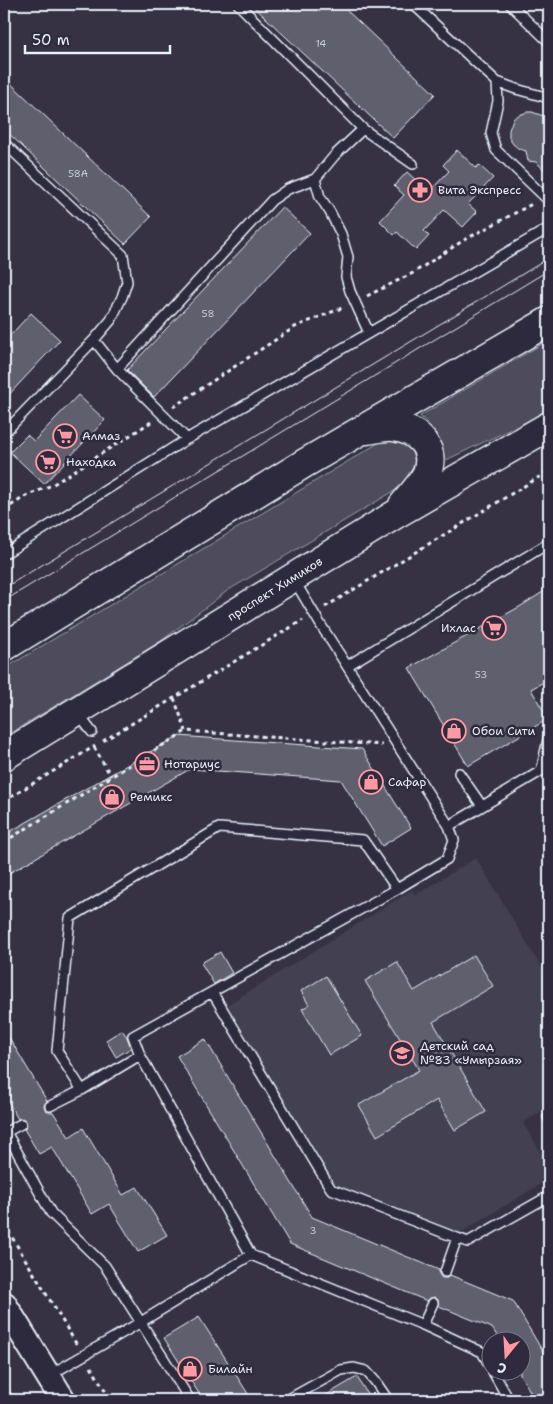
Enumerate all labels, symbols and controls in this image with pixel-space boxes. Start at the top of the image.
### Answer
scale bar [25,22,170,54]
text: 50 m [32,30,70,50]
house number: 14 [316,37,326,50]
house number: 58А [68,167,88,180]
pharmacy icon: Вита Экспресс [407,177,433,203]
place label: Вита Экспресс [438,182,521,198]
house number: 58 [202,307,214,320]
supermarket icon: Алмаз [52,423,78,449]
place label: Алмаз [82,428,120,444]
supermarket icon: Находка [35,449,61,475]
place label: Находка [66,454,117,470]
street label: проспект Химиков [224,553,326,625]
supermarket icon: Ихлас [481,615,507,641]
place label: Ихлас [441,620,476,636]
house number: 53 [475,668,487,681]
shop icon: Обои Сити [441,718,467,744]
place label: Обои Сити [472,723,535,739]
office icon: Нотариус [134,751,160,777]
place label: Нотариус [164,756,220,772]
shop icon: Сафар [358,769,384,795]
place label: Сафар [388,774,426,790]
shop icon: Ремикс [99,784,125,810]
place label: Ремикс [130,789,173,805]
place label: Детский сад №83 «Умырзая» [420,1038,522,1068]
school or university icon: Детский сад №83 «Умырзая» [389,1040,415,1066]
house number: 3 [310,1224,317,1237]
north arrow [480,1332,530,1382]
shop icon: Билайн [177,1356,203,1382]
text: С [495,1358,509,1378]
place label: Билайн [208,1361,253,1377]

